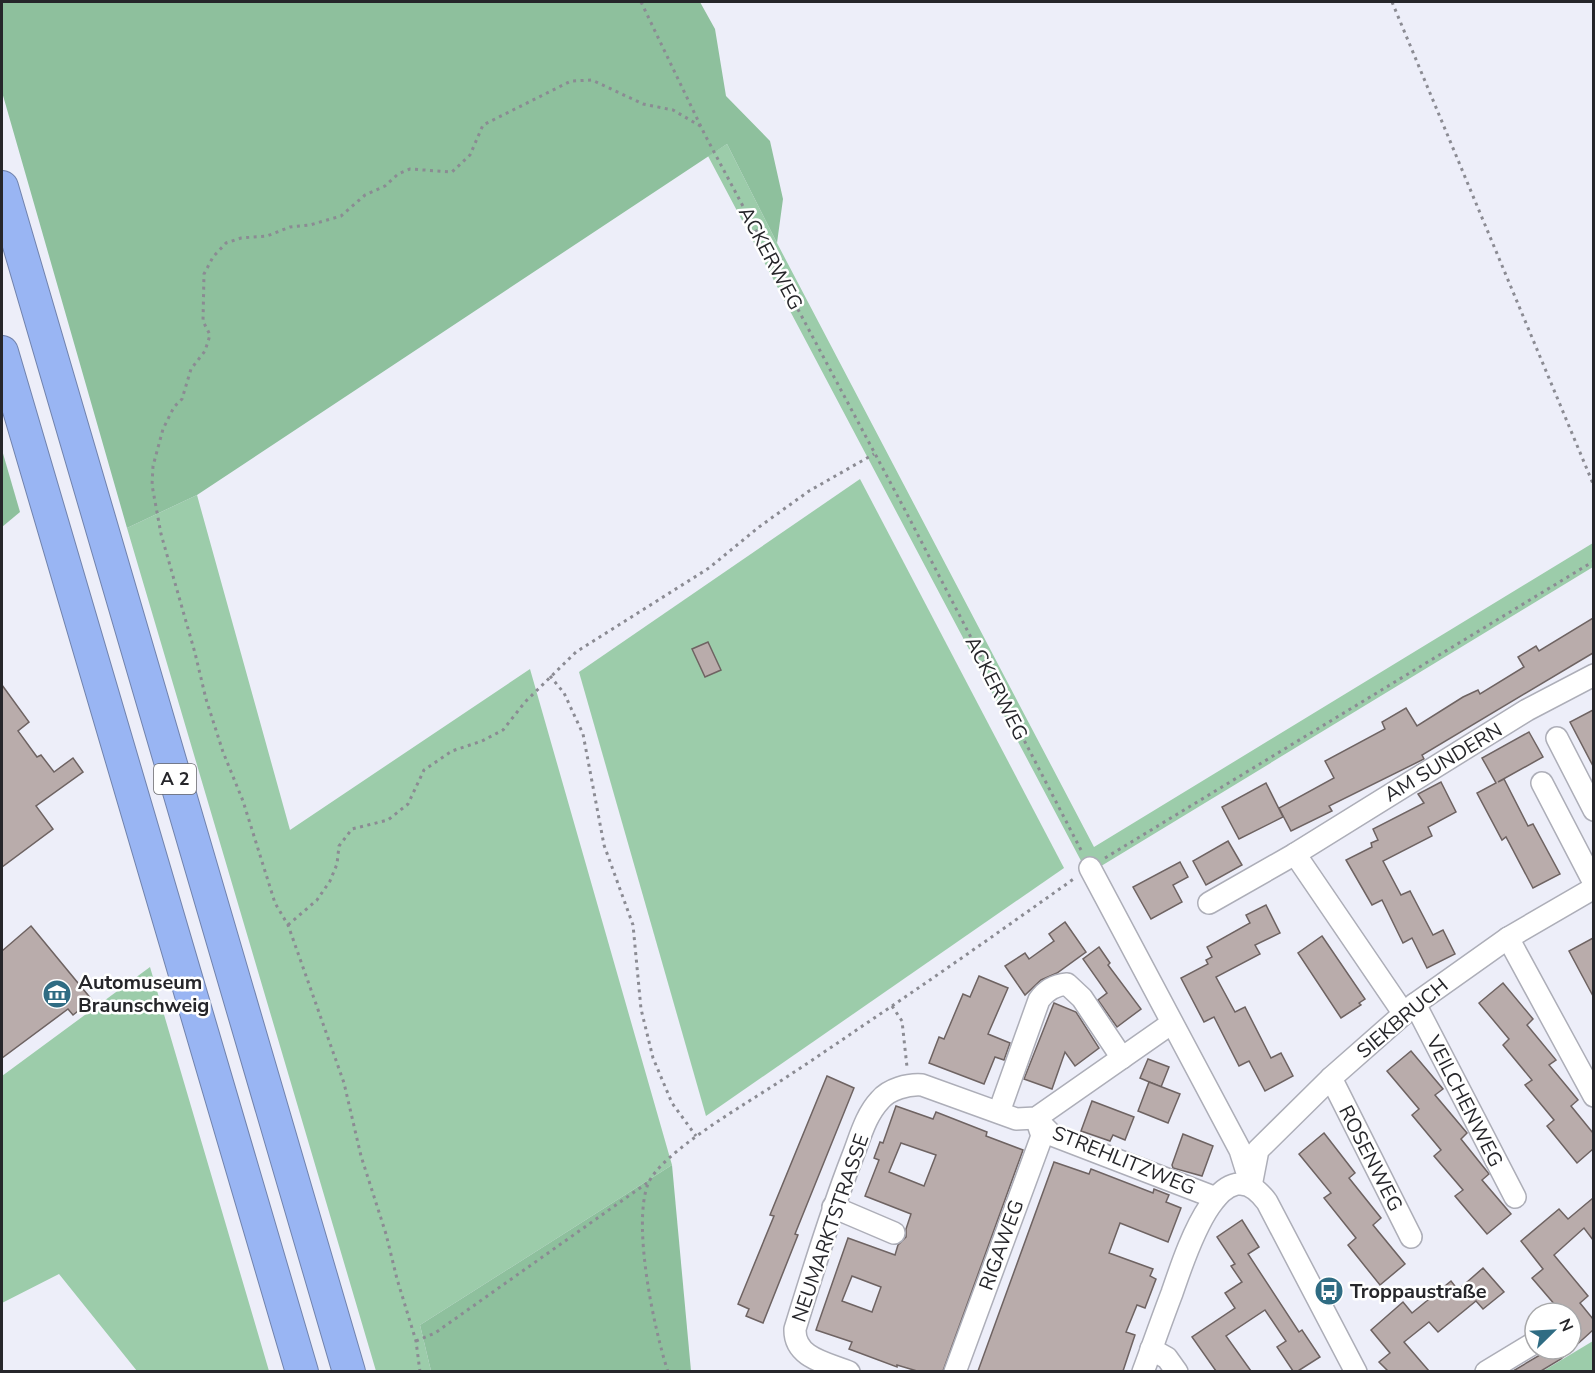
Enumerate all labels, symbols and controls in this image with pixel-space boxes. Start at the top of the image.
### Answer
street label: ACKERWEG [732,202,809,315]
street label: ACKERWEG [959,632,1034,745]
street label: AM SUNDERN [1379,717,1507,808]
road number: A 2 [154,764,196,794]
place label: Automuseum Braunschweig [78,969,209,1019]
street label: SIEKBRUCH [1351,972,1454,1065]
museum icon: Automuseum Braunschweig [41,978,73,1010]
street label: VEILCHENWEG [1419,1030,1509,1172]
street label: ROSENWEG [1332,1101,1409,1216]
street label: STREHLITZWEG [1048,1119,1199,1201]
street label: NEUMARKTSTRASSE [786,1130,875,1326]
street label: RIGAWEG [973,1196,1030,1294]
bus stop icon: Troppaustraße [1313,1275,1345,1307]
place label: Troppaustraße [1350,1278,1487,1305]
north arrow [1523,1301,1583,1361]
text: N [1553,1315,1578,1335]

